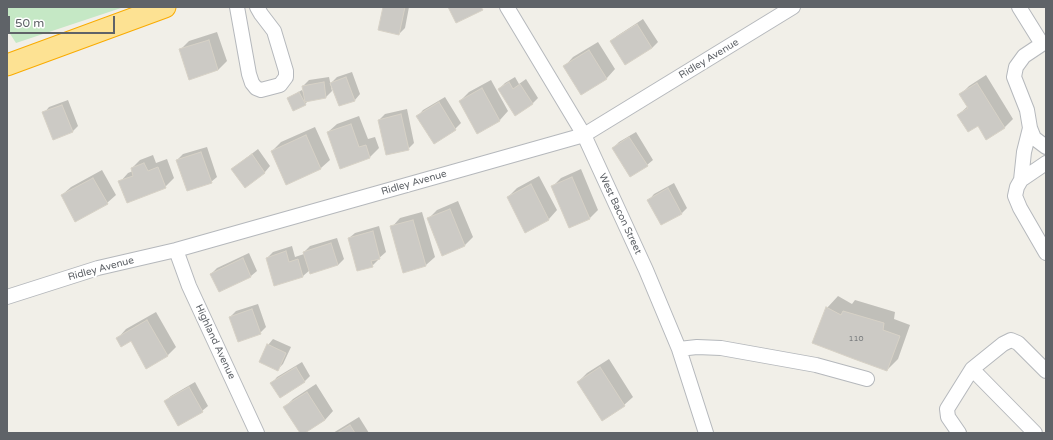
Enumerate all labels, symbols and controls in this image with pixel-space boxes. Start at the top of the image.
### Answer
scale bar [10,8,117,34]
text: 50 m [15,16,44,30]
street label: Ridley Avenue [677,36,741,82]
street label: Ridley Avenue [380,168,448,198]
street label: West Bacon Street [596,172,644,256]
street label: Ridley Avenue [67,254,135,284]
street label: Highland Avenue [192,303,238,381]
house number: 110 [848,334,864,344]

